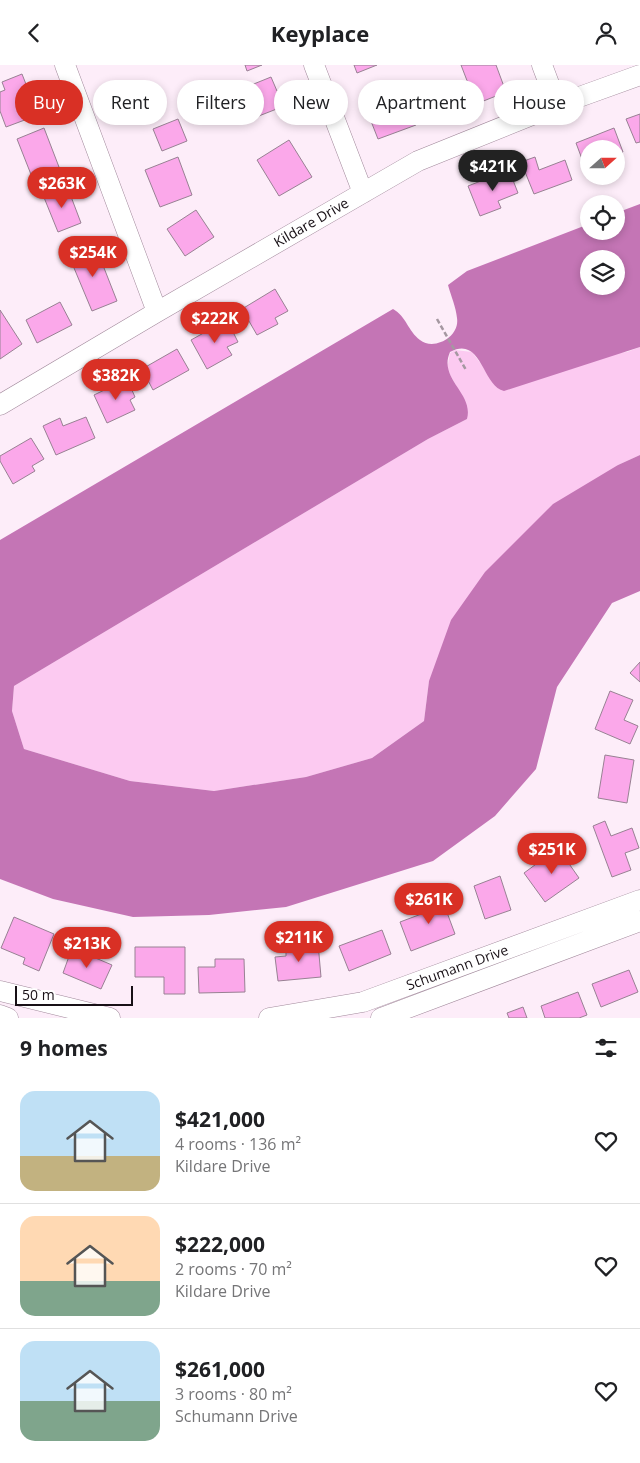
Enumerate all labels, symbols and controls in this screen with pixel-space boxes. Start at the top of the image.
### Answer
text: Keyplace [271,18,369,48]
icon: back [20,19,48,47]
icon: person [592,19,620,47]
chip: Buy [15,80,83,125]
chip: Rent [93,80,167,125]
chip: Filters [177,80,264,125]
chip: New [274,80,348,125]
chip: Apartment [358,80,484,125]
chip: House [494,80,584,125]
north arrow [580,140,625,185]
map controls [580,140,625,295]
pin: $421K [458,149,528,192]
text: $421K [469,155,517,177]
pin: $263K [27,167,97,209]
text: $263K [38,172,86,194]
street label: Kildare Drive [270,193,352,251]
button: locate [580,195,625,240]
pin: $254K [58,235,128,278]
text: $254K [69,241,117,263]
button: layers [580,250,625,295]
pin: $222K [180,301,250,344]
text: $222K [191,307,239,329]
pin: $382K [81,359,151,401]
text: $382K [92,364,140,386]
pin: $251K [517,833,587,875]
text: $251K [528,838,576,860]
pin: $261K [394,883,464,925]
text: $261K [405,888,453,910]
pin: $211K [264,921,334,963]
text: $211K [275,926,323,948]
pin: $213K [52,927,122,969]
text: $213K [63,932,111,954]
street label: Schumann Drive [403,940,511,994]
scale bar [15,983,132,1006]
text: 50 m [22,985,55,1004]
text: 9 homes [20,1034,108,1062]
icon: filters [592,1034,620,1062]
text: $421,000 [175,1105,265,1133]
icon: home [60,1111,120,1171]
icon: heart [592,1127,620,1155]
text: 4 rooms · 136 m² [175,1133,301,1155]
text: Kildare Drive [175,1155,270,1177]
text: $222,000 [175,1230,265,1258]
icon: home [60,1236,120,1296]
icon: heart [592,1252,620,1280]
text: 2 rooms · 70 m² [175,1258,292,1280]
text: Kildare Drive [175,1280,270,1302]
text: $261,000 [175,1355,265,1383]
icon: home [60,1361,120,1421]
icon: heart [592,1377,620,1405]
text: 3 rooms · 80 m² [175,1383,292,1405]
text: Schumann Drive [175,1405,298,1427]

